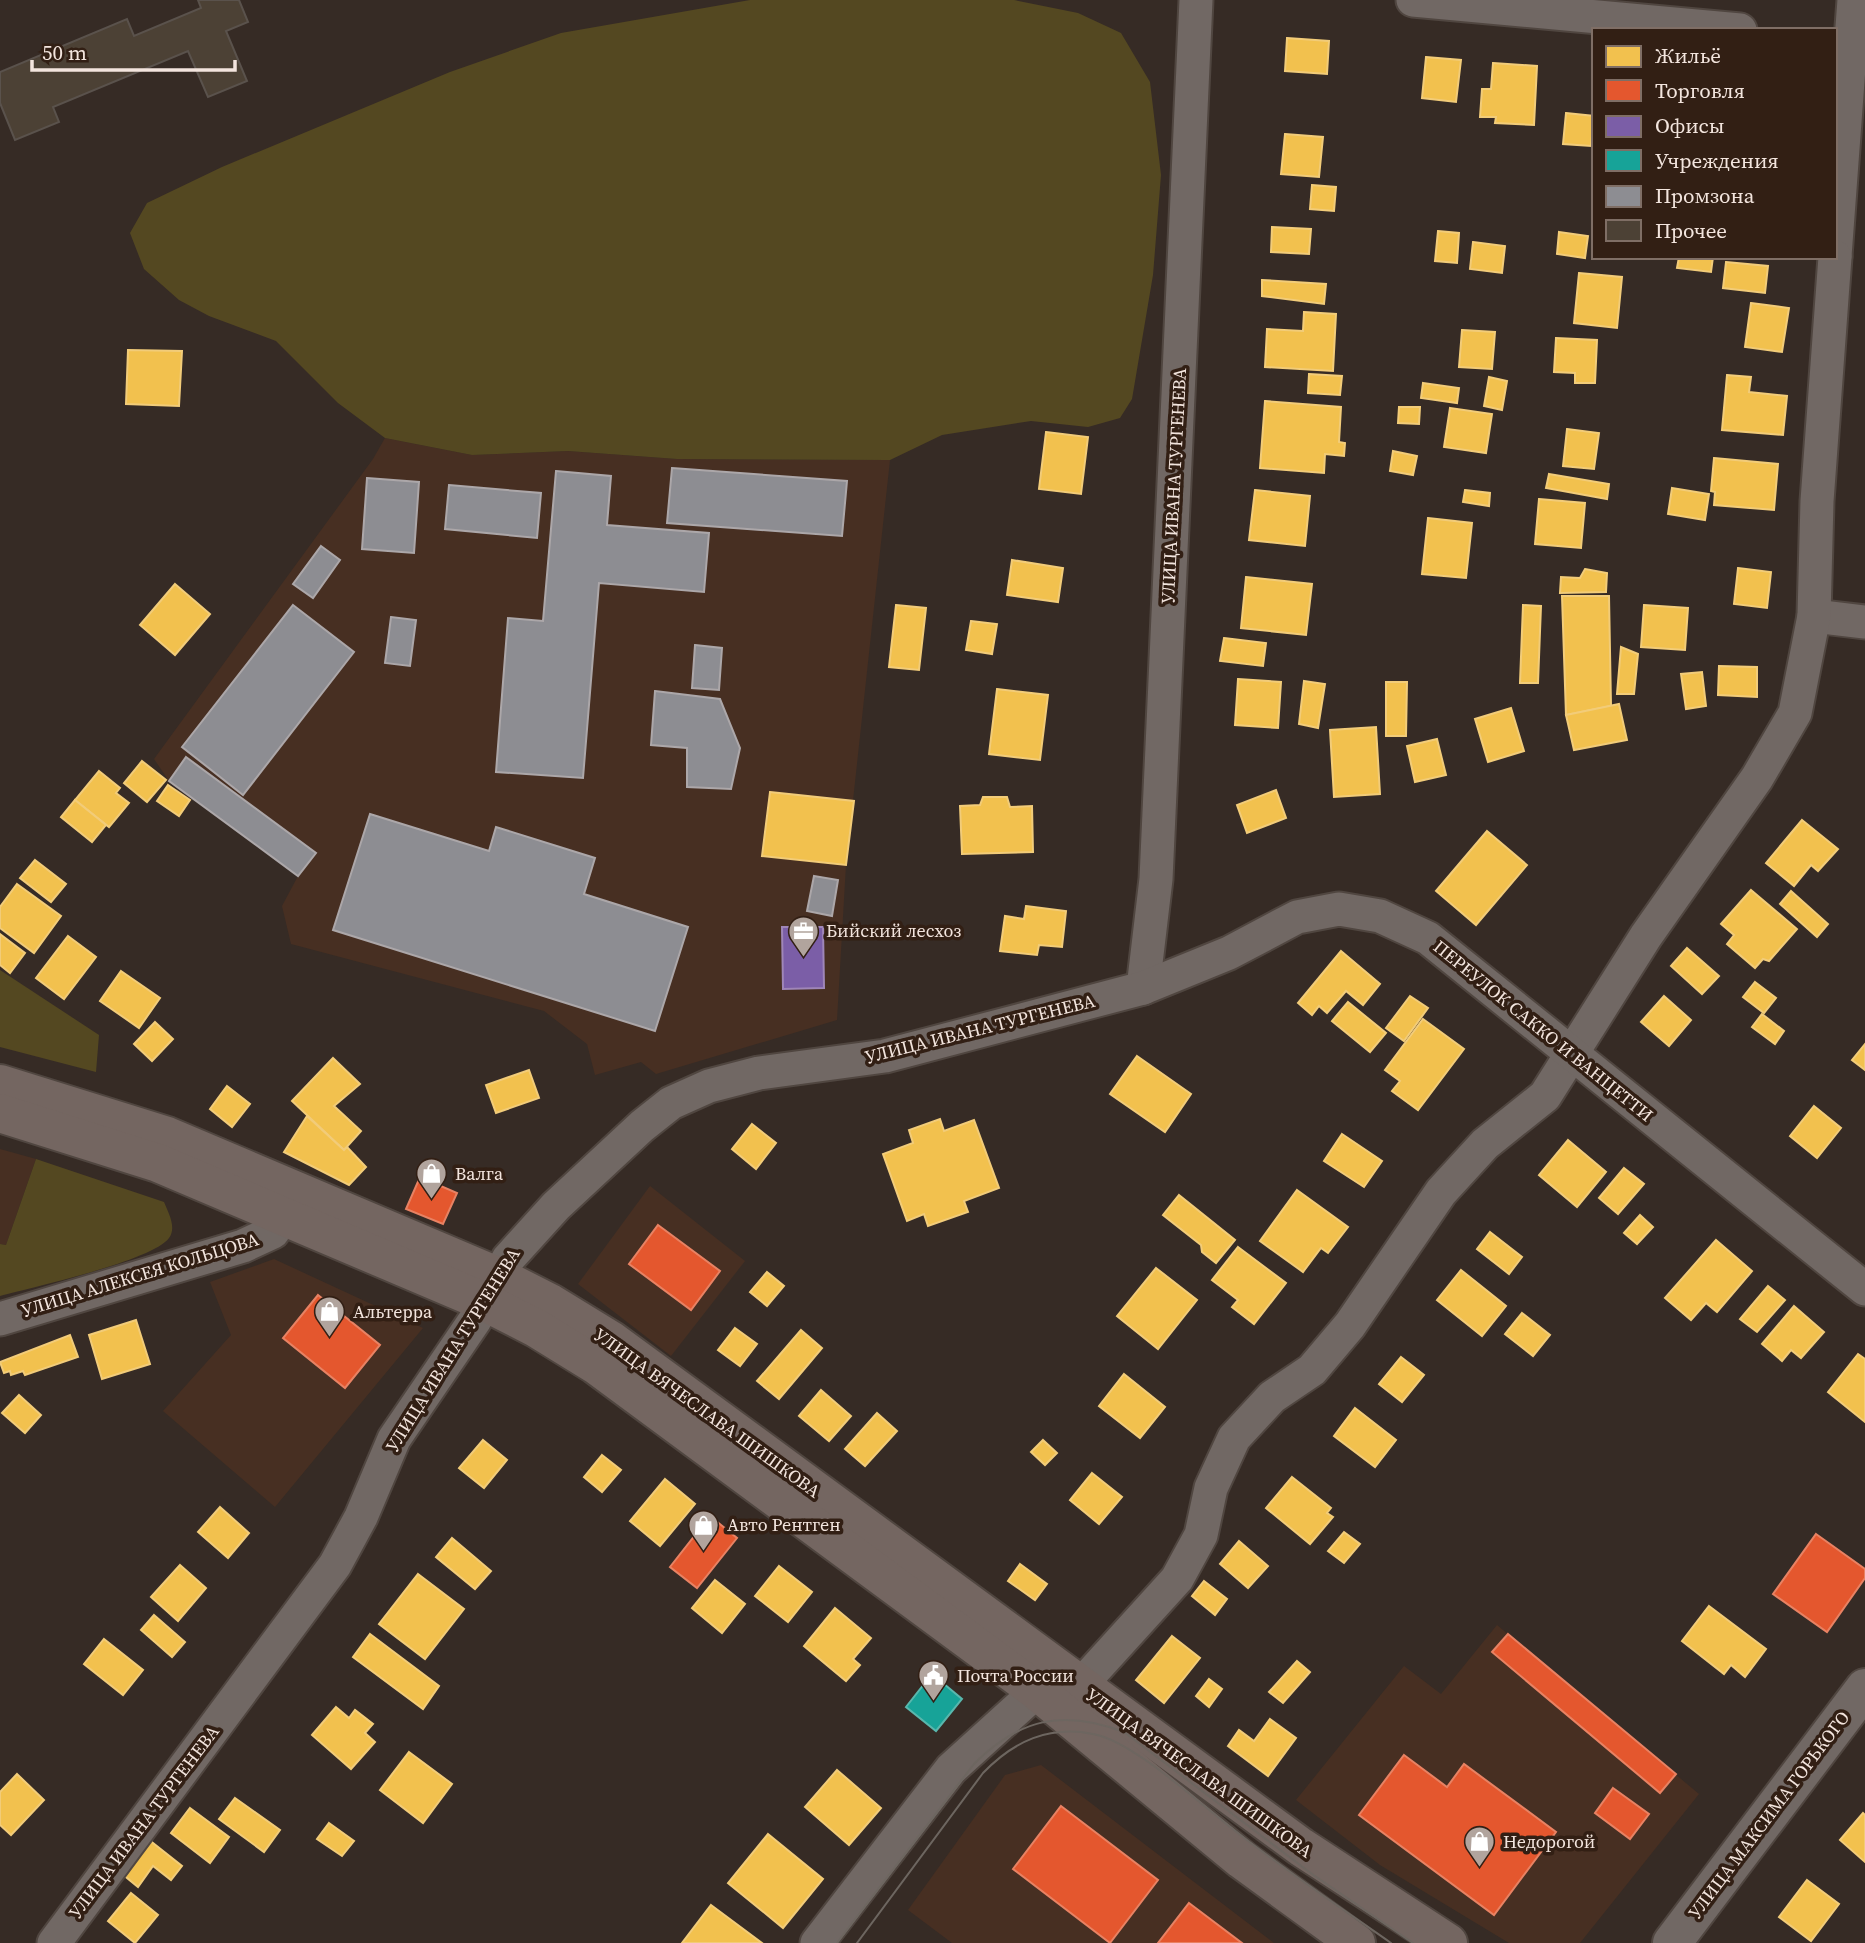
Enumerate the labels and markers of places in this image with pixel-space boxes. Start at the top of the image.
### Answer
office icon: Бийский лесхоз [786,914,820,958]
place label: Бийский лесхоз [826,918,961,943]
shop icon: Валга [415,1157,449,1201]
place label: Валга [455,1161,504,1186]
shop icon: Альтерра [313,1295,347,1339]
place label: Альтерра [353,1299,433,1324]
shop icon: Авто Рентген [687,1508,721,1552]
place label: Авто Рентген [727,1512,841,1537]
public building icon: Почта России [917,1659,951,1703]
place label: Почта России [957,1663,1074,1688]
shop icon: Недорогой [1463,1825,1497,1869]
place label: Недорогой [1503,1829,1595,1854]

